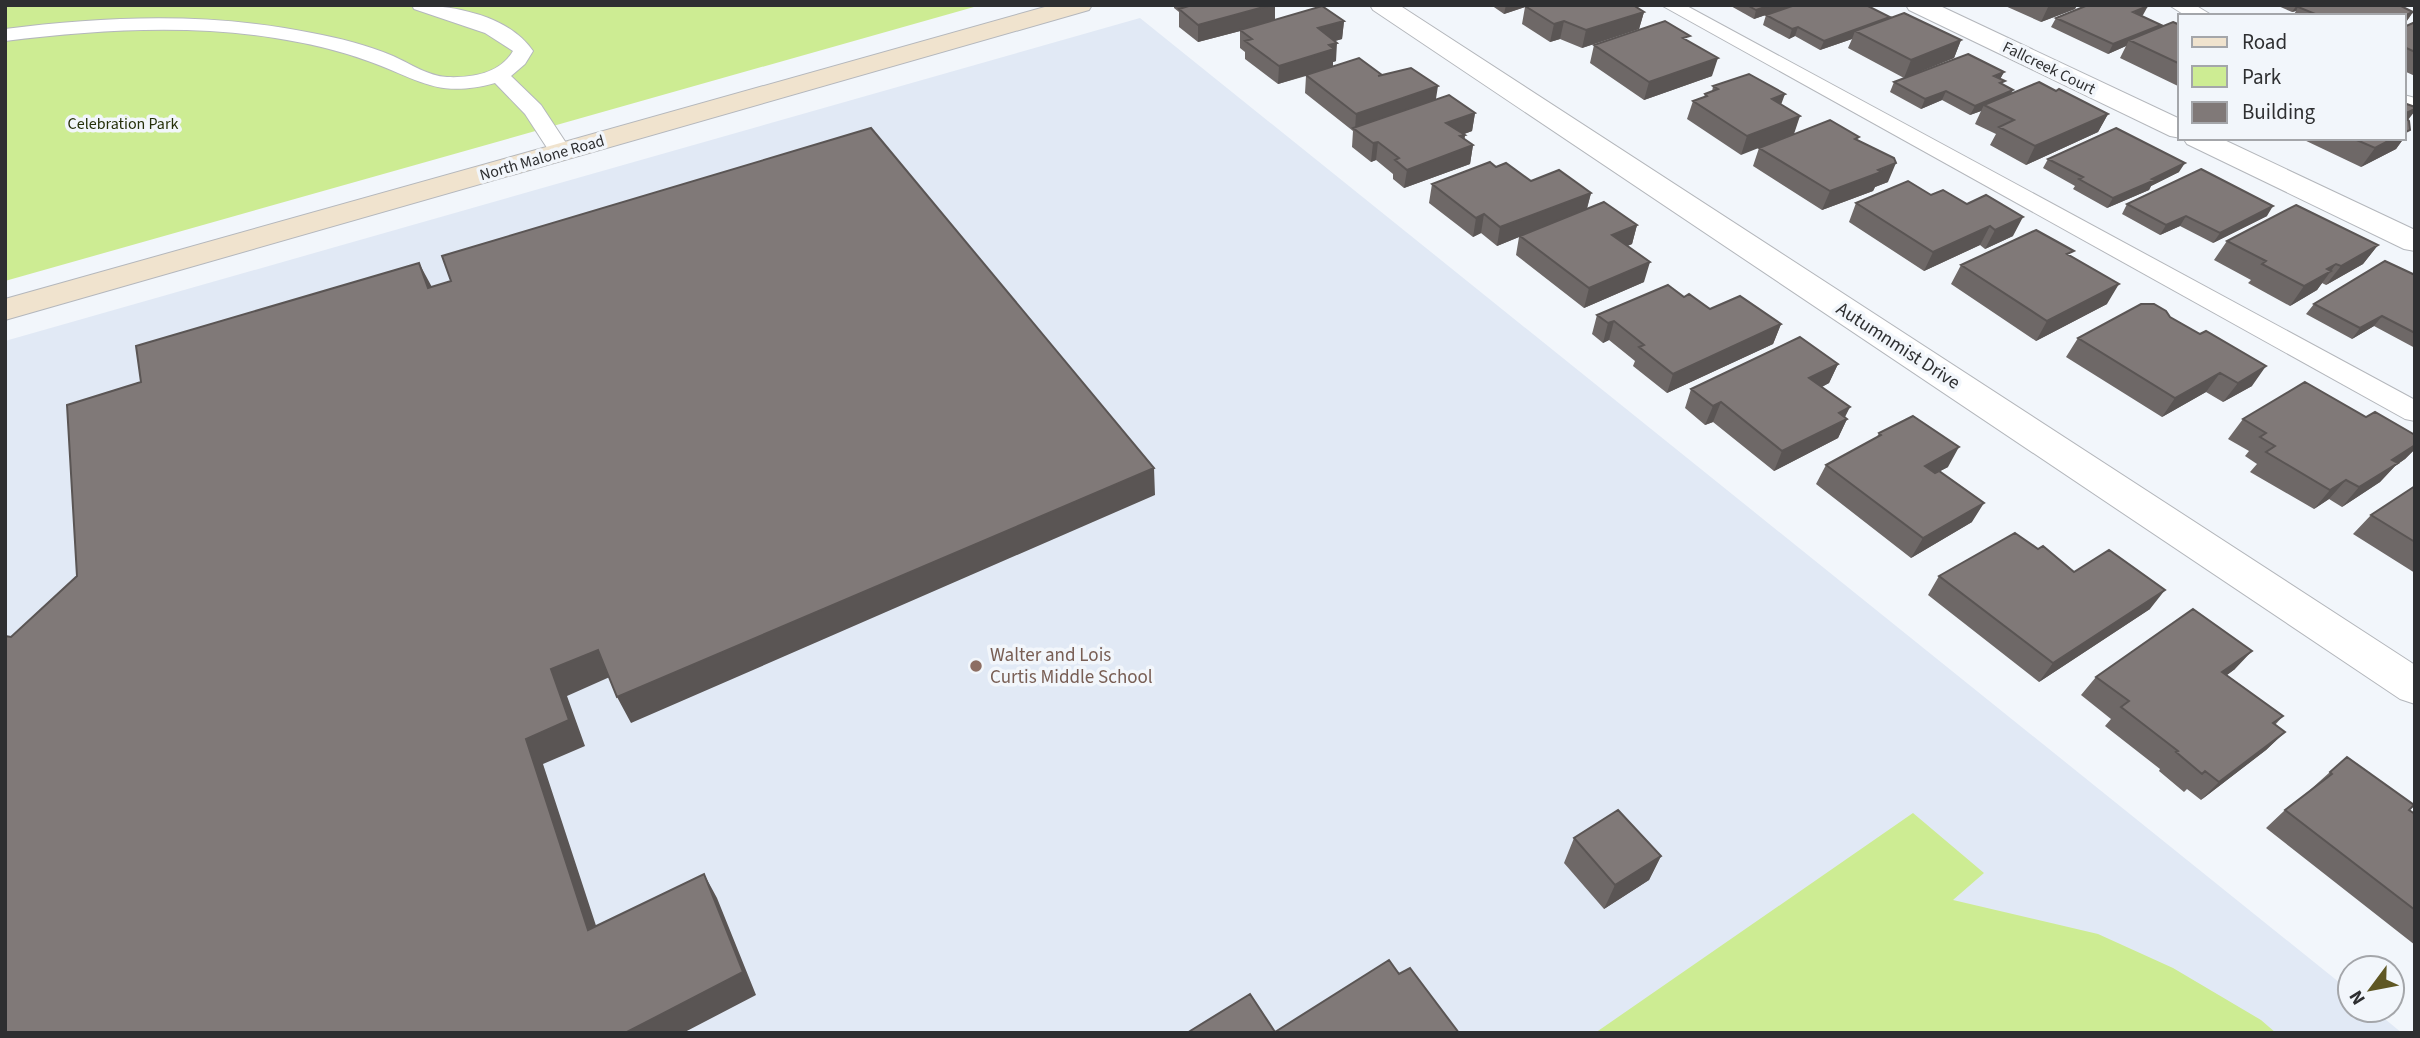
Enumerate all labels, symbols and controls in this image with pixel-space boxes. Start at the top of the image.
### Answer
legend [2178,14,2406,140]
text: Road [2242,27,2287,57]
street label: Fallcreek Court [1999,36,2100,100]
text: Park [2242,62,2282,92]
text: Building [2242,97,2316,127]
park label: Celebration Park [68,113,178,135]
street label: North Malone Road [477,130,607,186]
street label: Autumnmist Drive [1831,296,1965,396]
place label: Walter and Lois Curtis Middle School [990,642,1153,691]
marker: Walter and Lois Curtis Middle School [968,658,984,674]
north arrow [2336,954,2406,1024]
text: N [2343,985,2373,1010]

